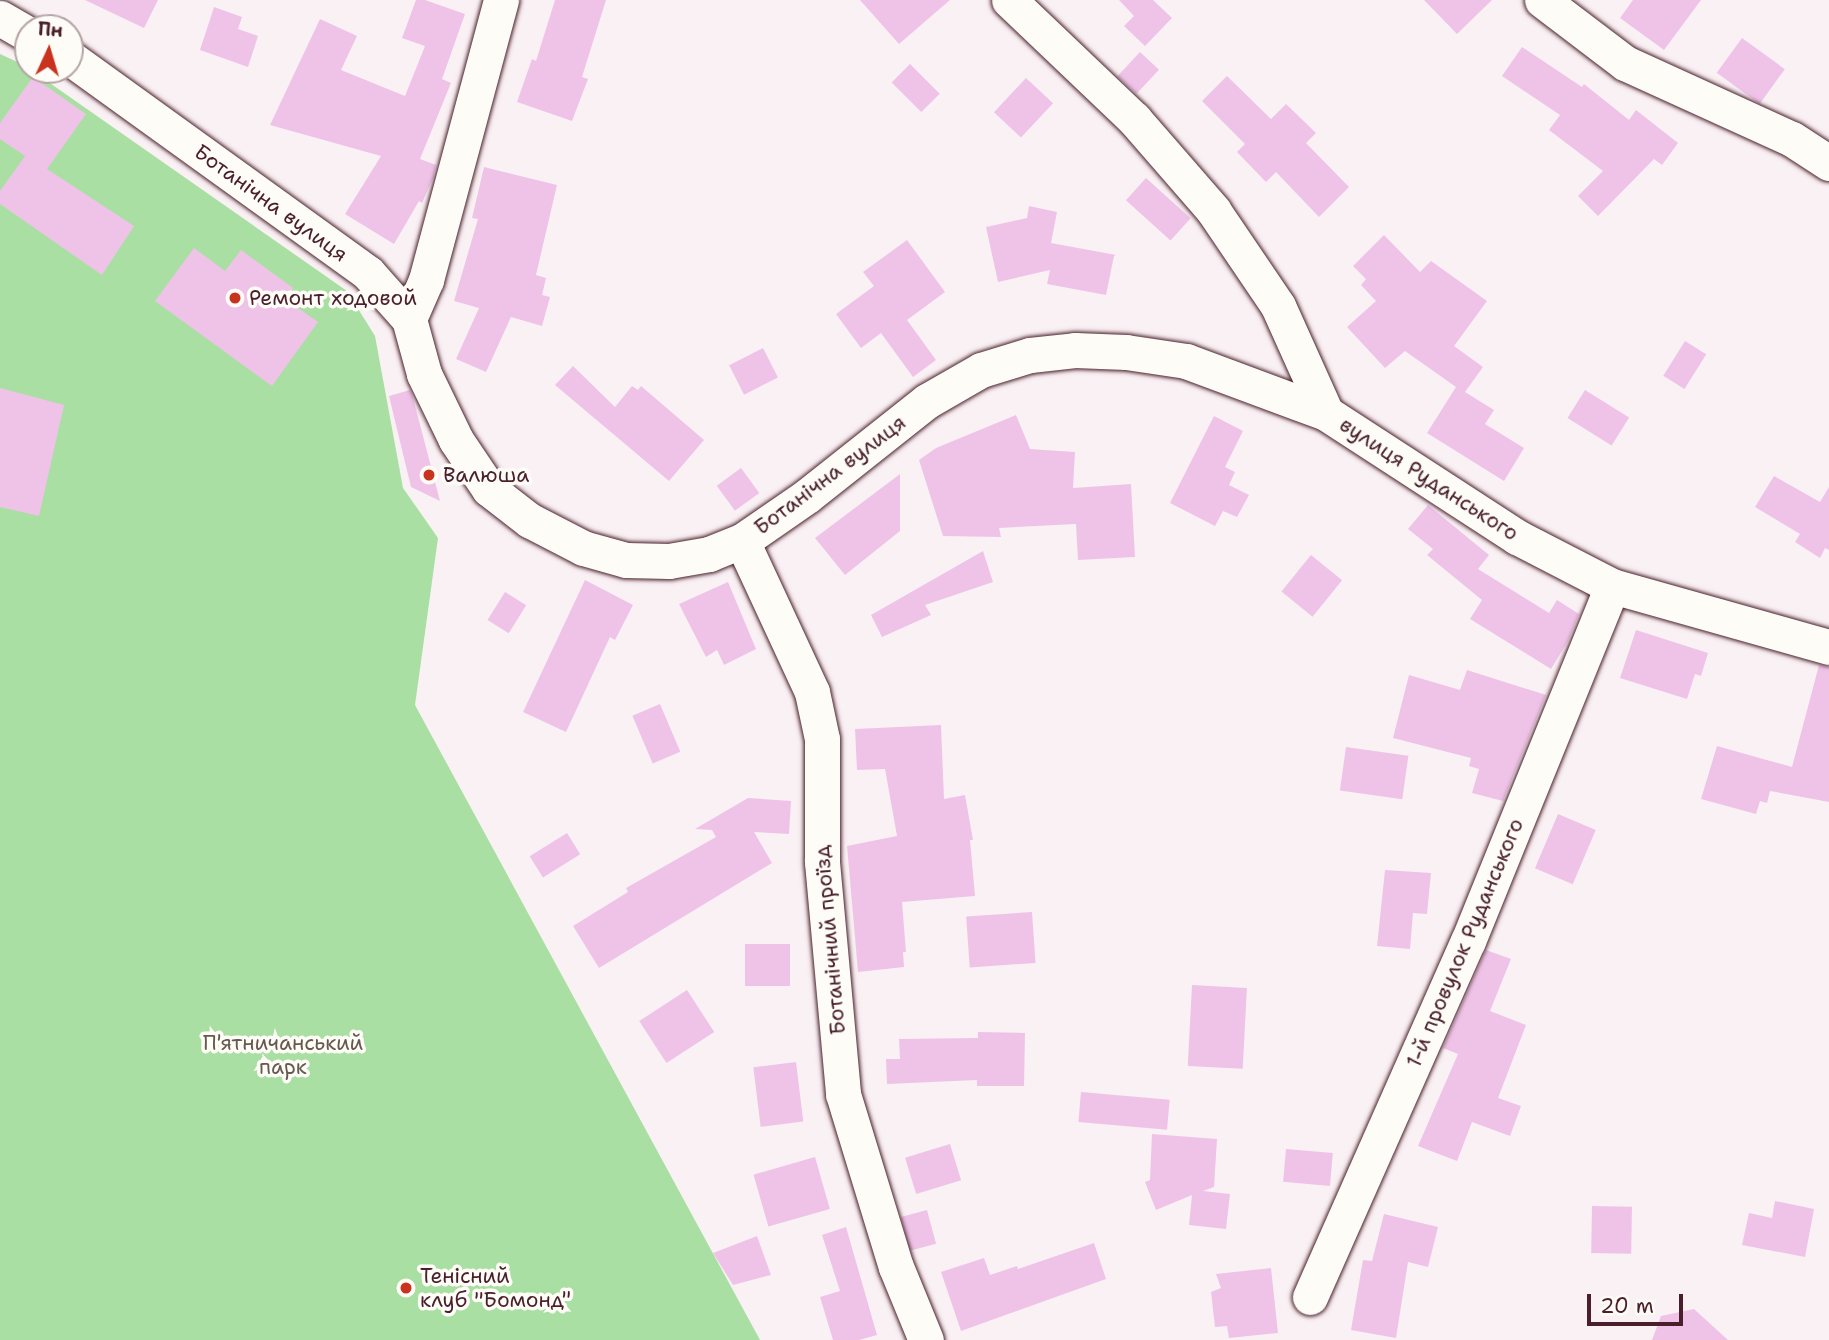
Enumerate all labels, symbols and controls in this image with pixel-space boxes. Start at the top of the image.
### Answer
north arrow [14,14,84,84]
text: Пн [37,16,64,43]
street label: Ботанічна вулиця [189,139,353,267]
place label: Ремонт ходовой [249,285,417,311]
marker: Ремонт ходовой [227,290,243,306]
street label: Ботанічна вулиця [749,410,911,540]
street label: вулиця Руданського [1335,412,1523,546]
place label: Валюша [443,462,529,488]
marker: Валюша [421,467,437,483]
street label: 1-й провулок Руданського [1401,815,1529,1071]
street label: Ботанічний проїзд [809,844,851,1036]
park label: П'ятничанський парк [203,1030,363,1080]
place label: Тенісний клуб "Бомонд" [420,1263,571,1313]
marker: Тенісний клуб "Бомонд" [398,1280,414,1296]
scale bar [1591,1280,1687,1324]
text: 20 m [1600,1292,1654,1320]

